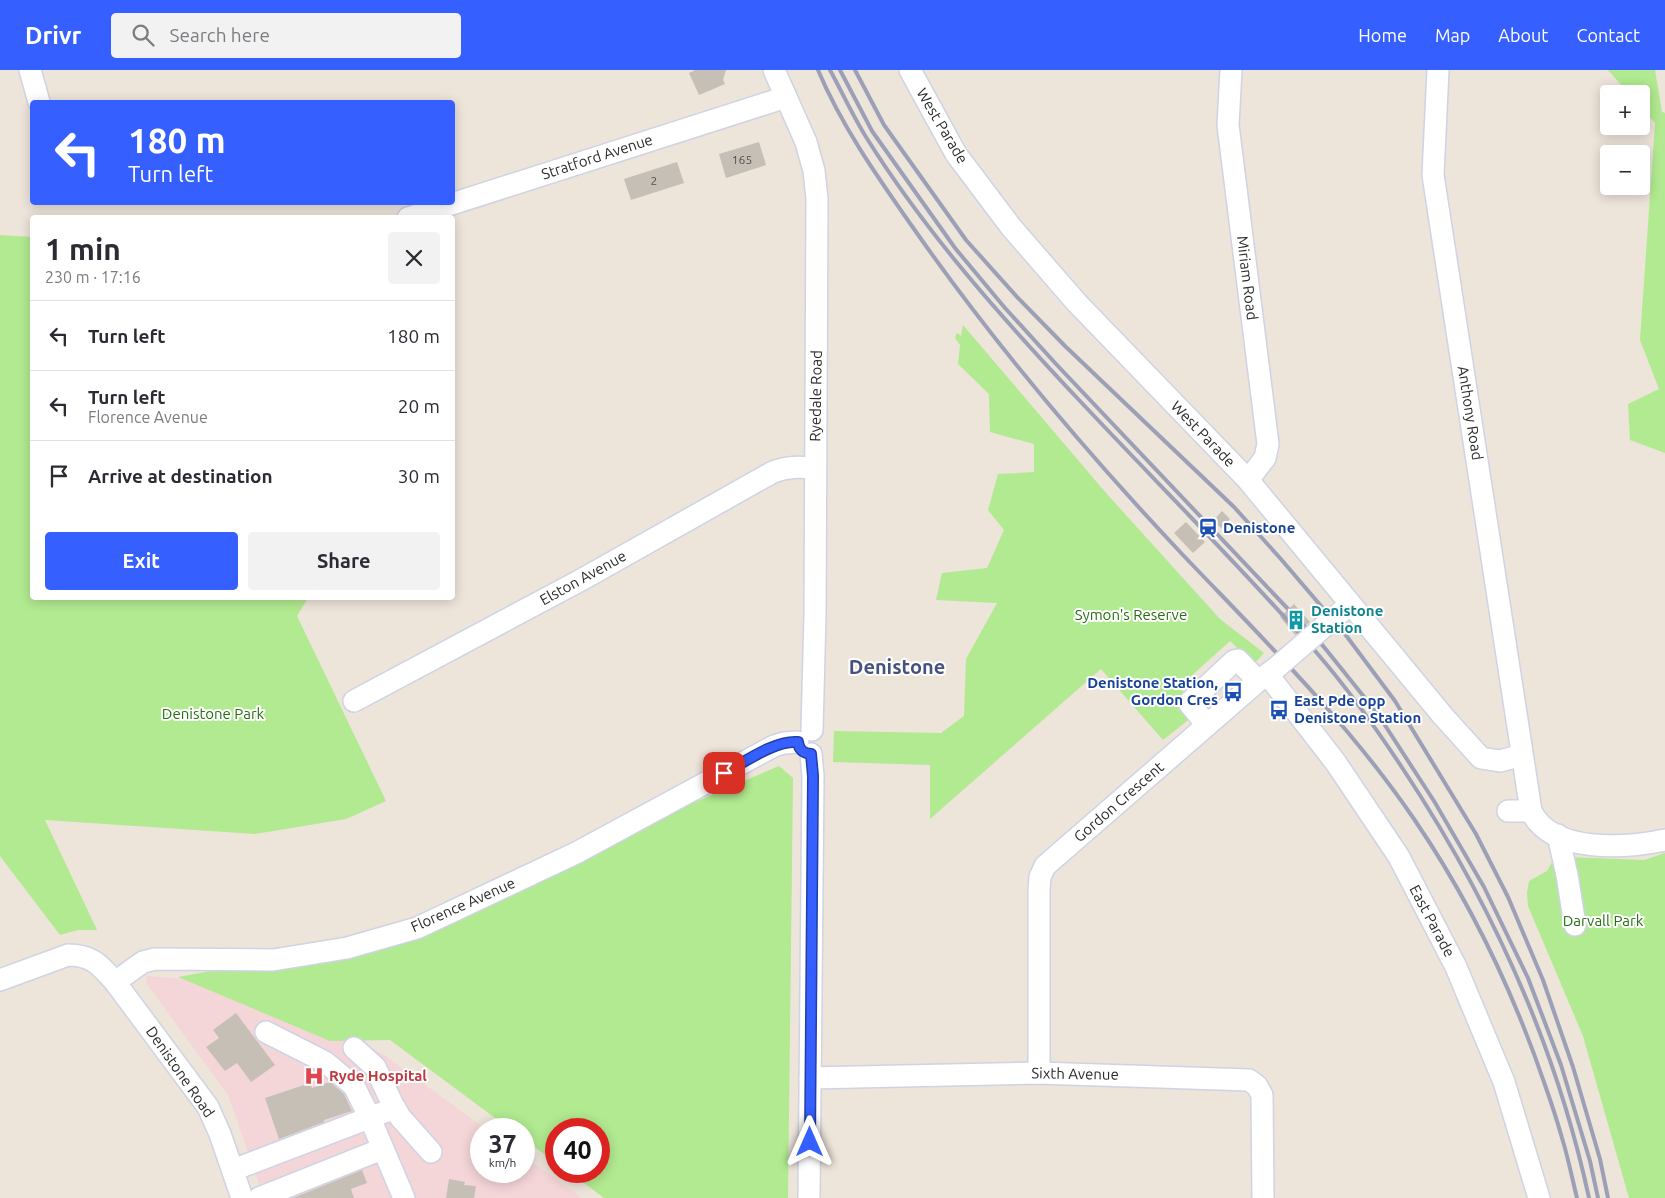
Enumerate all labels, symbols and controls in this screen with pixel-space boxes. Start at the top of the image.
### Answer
search box [111,13,461,58]
icon: search [129,21,157,49]
text: Drivr [25,22,81,49]
text: Search here [169,24,270,46]
text: Home [1358,25,1407,45]
text: Map [1435,25,1470,45]
text: About [1498,25,1548,45]
text: Contact [1576,25,1640,45]
street label: West Parade [913,85,972,166]
map controls [1600,85,1650,195]
button: + [1600,85,1650,135]
icon: left [45,120,110,185]
text: 180 m [128,120,226,160]
street label: Stratford Avenue [539,131,655,183]
button: − [1600,145,1650,195]
house number: 165 [732,153,752,166]
text: Turn left [128,161,213,186]
house number: 2 [651,174,657,187]
text: 1 min [45,232,121,266]
button: close [388,232,440,284]
street label: Miriam Road [1234,235,1261,321]
text: 230 m · 17:16 [45,268,141,286]
icon: left [45,322,73,350]
text: Turn left [88,325,166,347]
text: 180 m [387,325,440,347]
street label: Ryedale Road [806,350,825,442]
street label: Anthony Road [1455,365,1486,461]
text: Turn left [88,386,166,408]
icon: left [45,392,73,420]
text: 20 m [398,395,440,417]
street label: West Parade [1168,397,1239,470]
text: Florence Avenue [88,408,208,426]
icon: arrive [45,462,73,490]
text: Arrive at destination [88,465,273,487]
text: 30 m [398,465,440,487]
station icon: Denistone [1197,517,1219,539]
place label: Denistone [1223,519,1295,536]
button: Exit [45,532,238,590]
button: Share [248,532,440,590]
street label: Elston Avenue [537,547,629,608]
place label: Denistone Station [1311,602,1383,636]
park label: Symon's Reserve [1075,606,1187,623]
building icon: Denistone Station [1285,609,1307,631]
district label: Denistone [849,655,945,678]
place label: Denistone Station, Gordon Cres [1087,674,1218,708]
bus stop icon: Denistone Station, Gordon Cres [1222,681,1244,703]
place label: East Pde opp Denistone Station [1294,692,1421,726]
bus stop icon: East Pde opp Denistone Station [1268,699,1290,721]
park label: Denistone Park [162,705,265,722]
pin [703,752,745,794]
street label: Gordon Crescent [1070,758,1167,845]
icon: arrive [710,759,738,787]
street label: Florence Avenue [408,874,518,935]
street label: East Parade [1406,882,1458,960]
park label: Darvall Park [1563,912,1644,929]
street label: Denistone Road [143,1023,218,1120]
street label: Sixth Avenue [1031,1064,1119,1083]
hospital icon: Ryde Hospital [303,1065,325,1087]
place label: Ryde Hospital [329,1067,427,1084]
position arrow [783,1115,835,1167]
speed limit sign: 40 [545,1118,610,1183]
text: 37 [488,1130,517,1158]
text: km/h [489,1156,516,1169]

